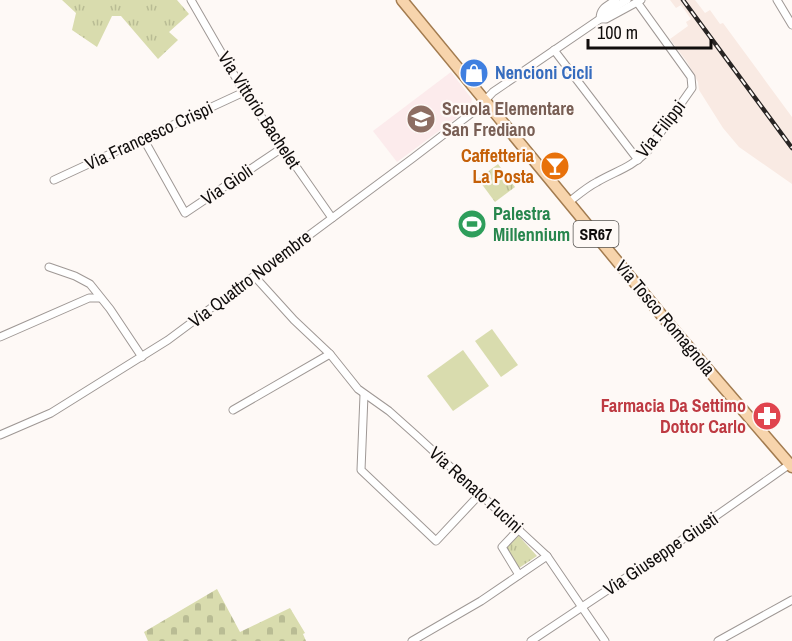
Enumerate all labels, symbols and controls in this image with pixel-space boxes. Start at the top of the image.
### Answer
scale bar [588,12,711,50]
text: 100 m [597,20,638,45]
street label: Via Vittorio Bachelet [212,46,307,173]
shop icon: Nencioni Cicli [458,57,490,89]
place label: Nencioni Cicli [495,60,593,85]
street label: Via Francesco Crispi [81,95,217,176]
street label: Via Filippi [630,95,691,163]
place label: Scuola Elementare San Frediano [442,96,574,142]
school or university icon: Scuola Elementare San Frediano [405,103,437,135]
place label: Caffetteria La Posta [461,143,535,189]
bar icon: Caffetteria La Posta [539,150,571,182]
street label: Via Gioli [196,158,257,211]
place label: Palestra Millennium [493,201,570,247]
sports icon: Palestra Millennium [456,208,488,240]
road number: SR67 [574,221,618,247]
street label: Via Quattro Novembre [183,224,316,333]
street label: Via Tosco Romagnola [610,255,721,381]
place label: Farmacia Da Settimo Dottor Carlo [601,393,746,439]
pharmacy icon: Farmacia Da Settimo Dottor Carlo [751,400,783,432]
street label: Via Renato Fucini [424,441,529,539]
street label: Via Giuseppe Giusti [598,506,723,601]

